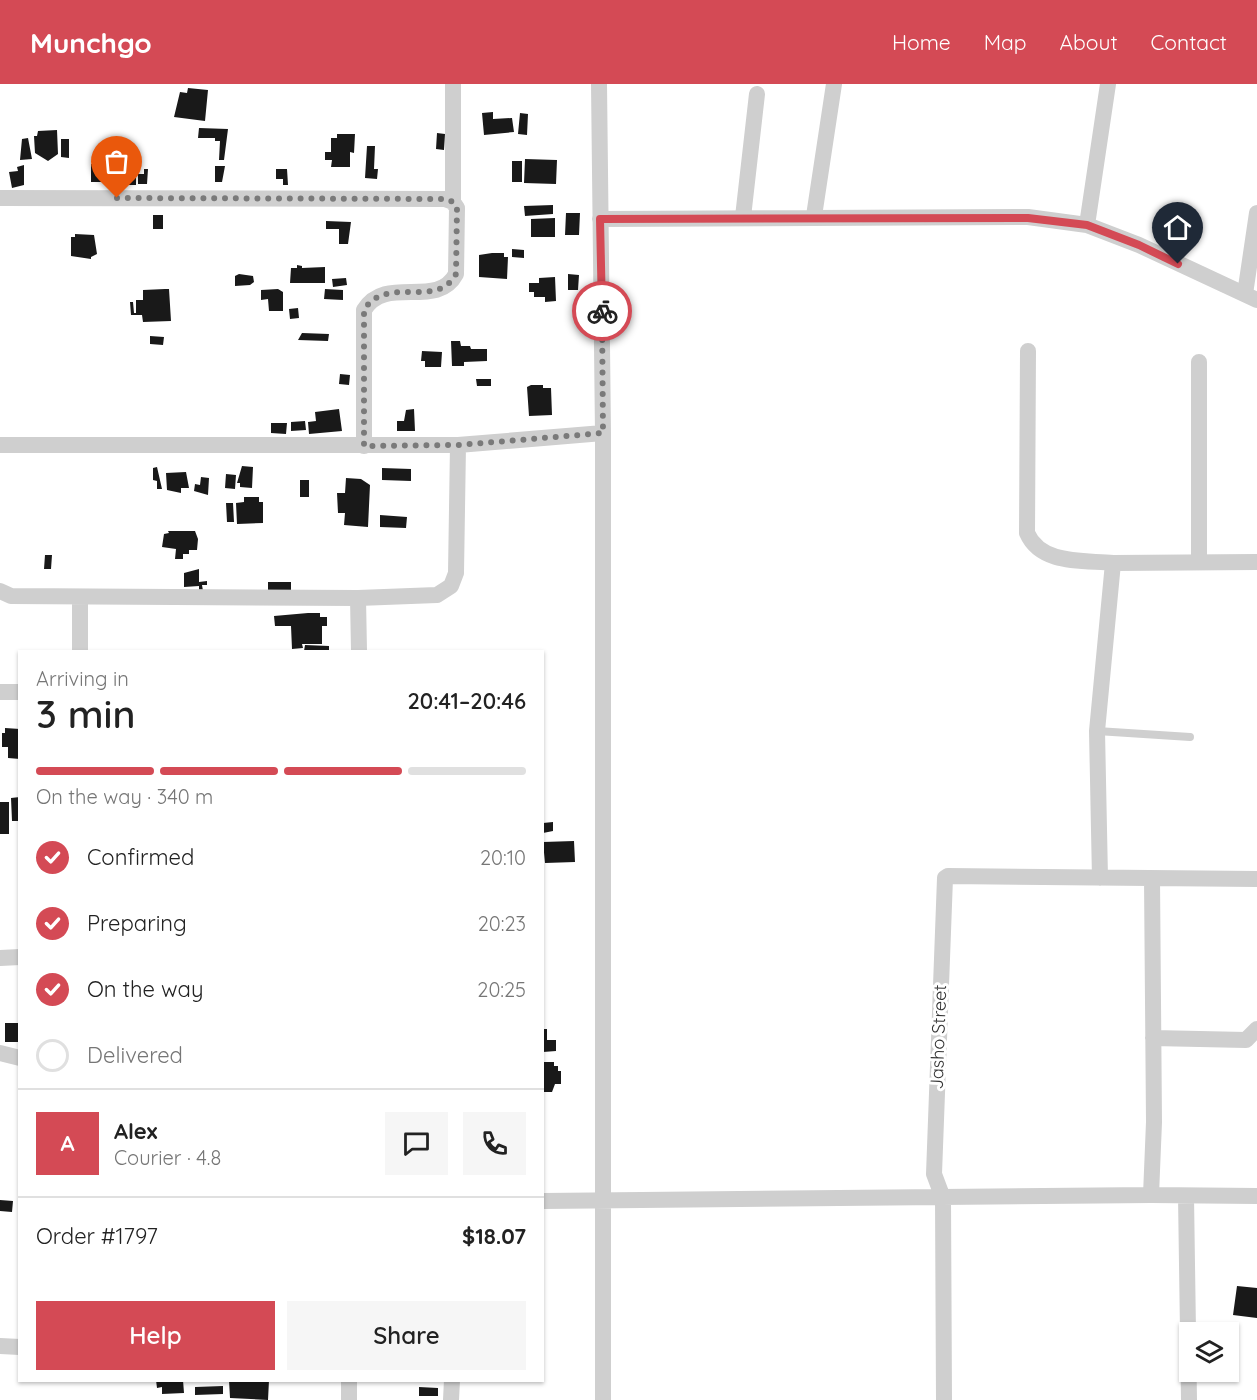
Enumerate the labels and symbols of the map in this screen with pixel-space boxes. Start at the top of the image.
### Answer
pin [91,136,142,198]
pin [1152,202,1203,264]
courier [572,281,632,341]
street label: Jasho Street [925,984,951,1090]

